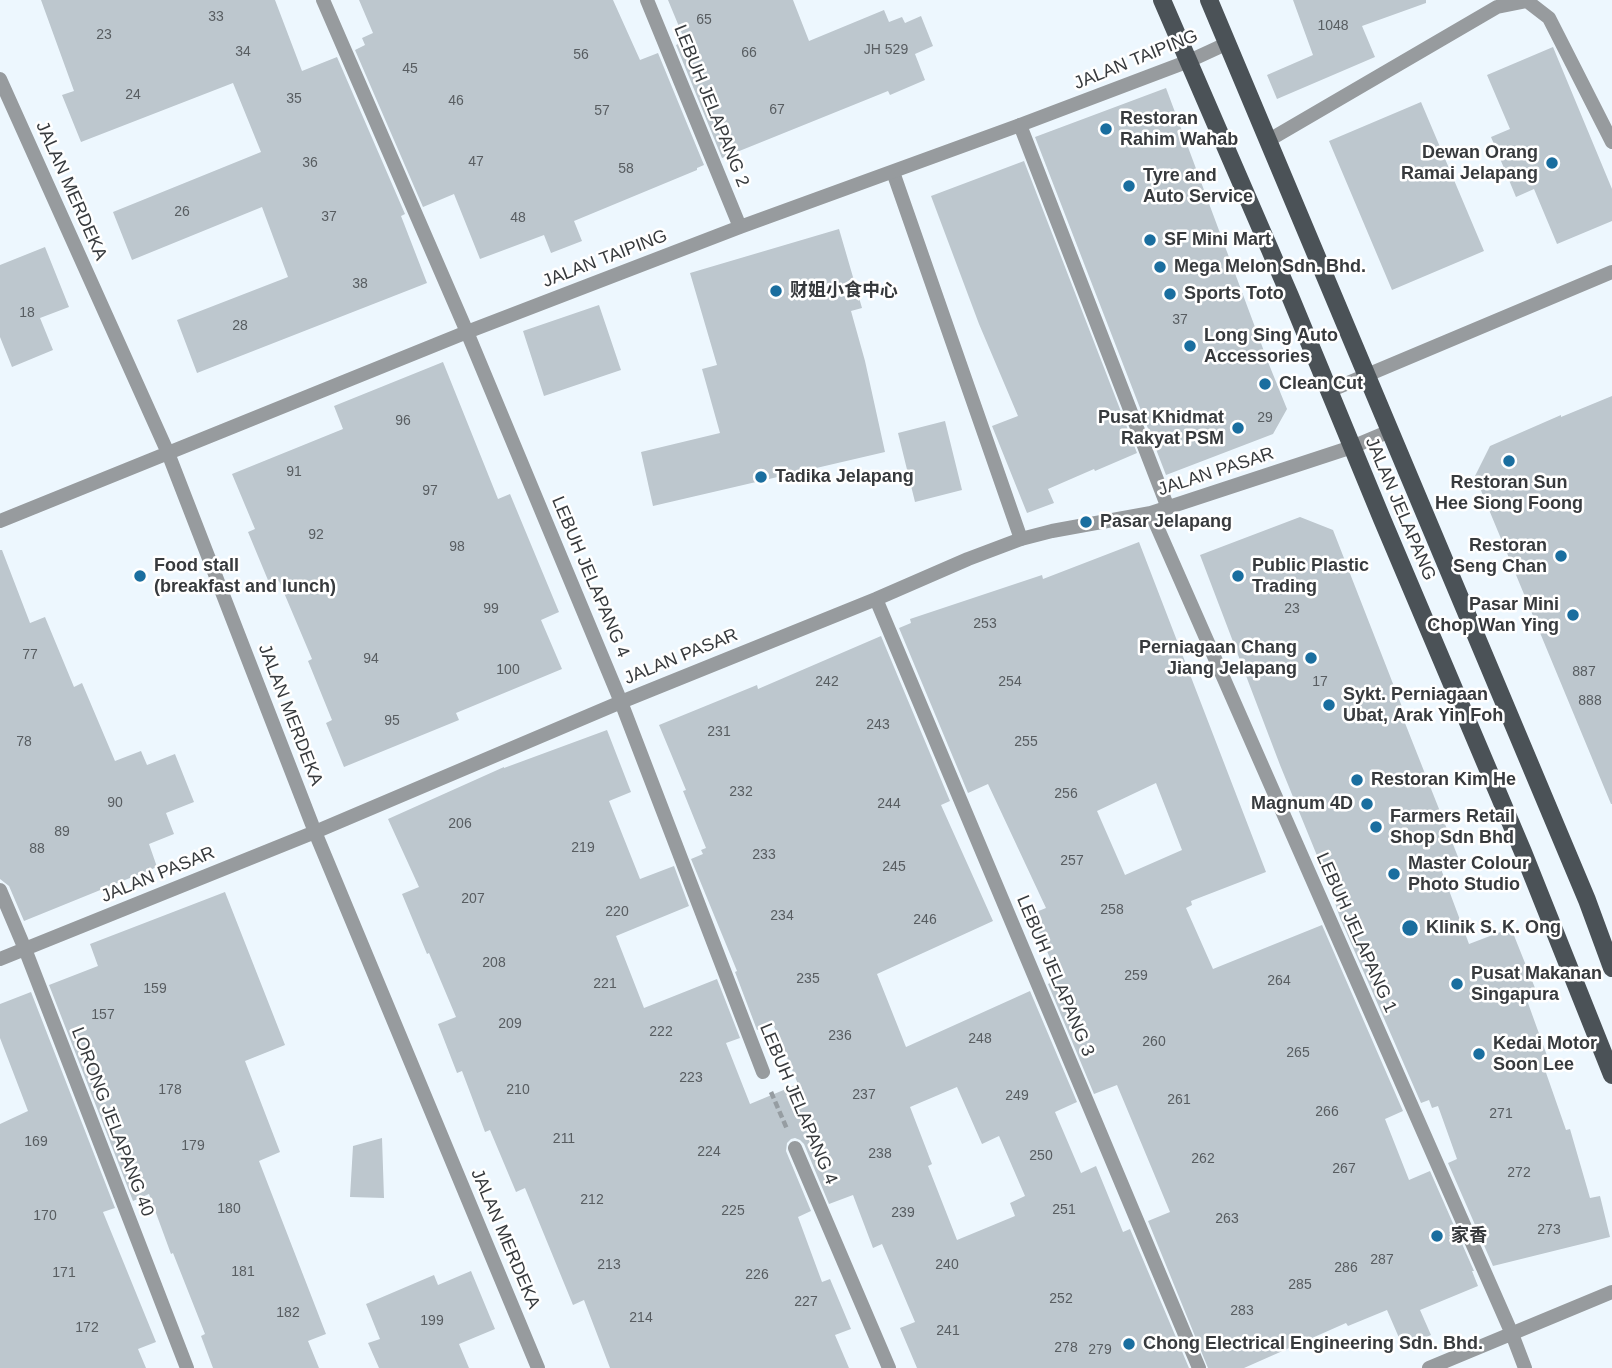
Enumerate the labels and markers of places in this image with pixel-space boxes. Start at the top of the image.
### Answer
place label: Restoran Rahim Wahab [1120,108,1238,150]
marker: Restoran Rahim Wahab [1098,121,1114,137]
place label: Dewan Orang Ramai Jelapang [1401,142,1538,184]
marker: Dewan Orang Ramai Jelapang [1544,155,1560,171]
place label: Tyre and Auto Service [1143,165,1253,208]
marker: Tyre and Auto Service [1121,178,1137,194]
place label: SF Mini Mart [1164,229,1271,251]
marker: SF Mini Mart [1142,232,1158,248]
place label: Mega Melon Sdn. Bhd. [1174,256,1366,278]
marker: Mega Melon Sdn. Bhd. [1152,259,1168,275]
place label: 财姐小食中心 [790,280,898,302]
marker: 财姐小食中心 [768,283,784,299]
place label: Sports Toto [1184,283,1284,305]
marker: Sports Toto [1162,286,1178,302]
place label: Long Sing Auto Accessories [1204,325,1338,368]
marker: Long Sing Auto Accessories [1182,338,1198,354]
place label: Clean Cut [1279,373,1363,395]
marker: Clean Cut [1257,376,1273,392]
place label: Pusat Khidmat Rakyat PSM [1098,407,1224,450]
marker: Pusat Khidmat Rakyat PSM [1230,420,1246,436]
marker: Restoran Sun Hee Siong Foong [1501,453,1517,469]
place label: Tadika Jelapang [775,466,914,488]
marker: Tadika Jelapang [753,469,769,485]
place label: Restoran Sun Hee Siong Foong [1435,472,1583,514]
place label: Pasar Jelapang [1100,511,1232,533]
marker: Pasar Jelapang [1078,514,1094,530]
place label: Restoran Seng Chan [1453,535,1547,578]
marker: Restoran Seng Chan [1553,548,1569,564]
place label: Food stall (breakfast and lunch) [154,555,336,598]
place label: Public Plastic Trading [1252,555,1369,598]
marker: Food stall (breakfast and lunch) [132,568,148,584]
marker: Public Plastic Trading [1230,568,1246,584]
place label: Pasar Mini Chop Wan Ying [1427,594,1559,636]
marker: Pasar Mini Chop Wan Ying [1565,607,1581,623]
place label: Perniagaan Chang Jiang Jelapang [1139,637,1297,680]
marker: Perniagaan Chang Jiang Jelapang [1303,650,1319,666]
place label: Sykt. Perniagaan Ubat, Arak Yin Foh [1343,684,1503,726]
marker: Sykt. Perniagaan Ubat, Arak Yin Foh [1321,697,1337,713]
place label: Restoran Kim He [1371,769,1516,791]
marker: Restoran Kim He [1349,772,1365,788]
place label: Magnum 4D [1251,793,1353,815]
marker: Magnum 4D [1359,796,1375,812]
place label: Farmers Retail Shop Sdn Bhd [1390,806,1515,848]
marker: Farmers Retail Shop Sdn Bhd [1368,819,1384,835]
place label: Master Colour Photo Studio [1408,853,1529,896]
marker: Master Colour Photo Studio [1386,866,1402,882]
place label: Klinik S. K. Ong [1426,917,1561,939]
marker: Klinik S. K. Ong [1400,918,1420,938]
place label: Pusat Makanan Singapura [1471,963,1602,1006]
marker: Pusat Makanan Singapura [1449,976,1465,992]
place label: Kedai Motor Soon Lee [1493,1033,1597,1076]
marker: Kedai Motor Soon Lee [1471,1046,1487,1062]
place label: 家香 [1451,1225,1487,1247]
marker: 家香 [1429,1228,1445,1244]
place label: Chong Electrical Engineering Sdn. Bhd. [1143,1333,1483,1355]
marker: Chong Electrical Engineering Sdn. Bhd. [1121,1336,1137,1352]

